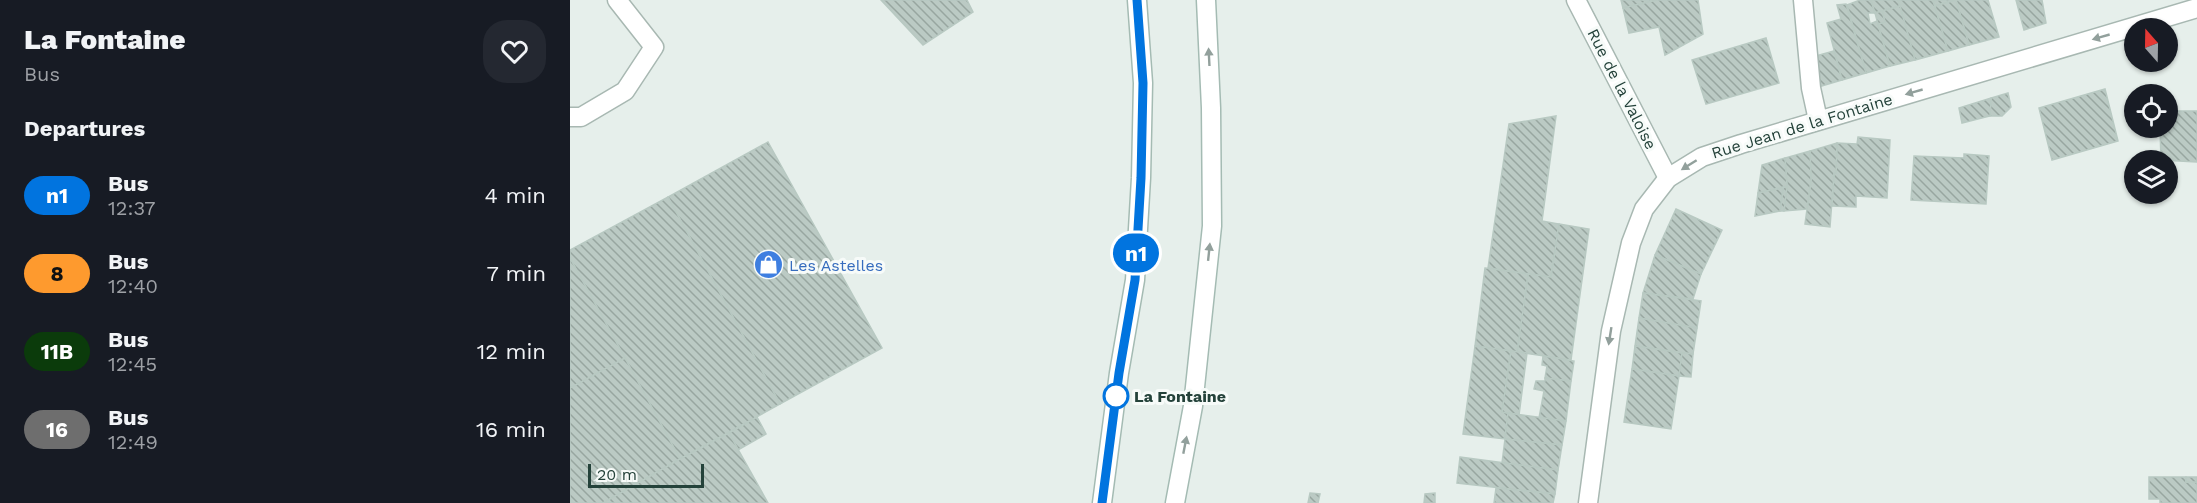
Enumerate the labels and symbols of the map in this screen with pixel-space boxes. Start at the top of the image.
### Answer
north arrow [2124,18,2178,72]
street label: Rue de la Valoise [1583,25,1661,153]
one-way arrow [2092,33,2110,42]
one-way arrow [1204,48,1214,67]
one-way arrow [1905,88,1923,97]
street label: Rue Jean de la Fontaine [1709,89,1895,163]
one-way arrow [1681,160,1697,171]
line badge: n1 [1109,234,1163,272]
one-way arrow [1204,242,1214,261]
shop icon: Les Astelles [752,249,784,281]
place label: Les Astelles [789,256,883,275]
one-way arrow [1606,326,1615,345]
marker: La Fontaine [1103,383,1129,409]
place label: La Fontaine [1134,387,1226,406]
one-way arrow [1181,436,1190,455]
scale bar [588,461,704,488]

